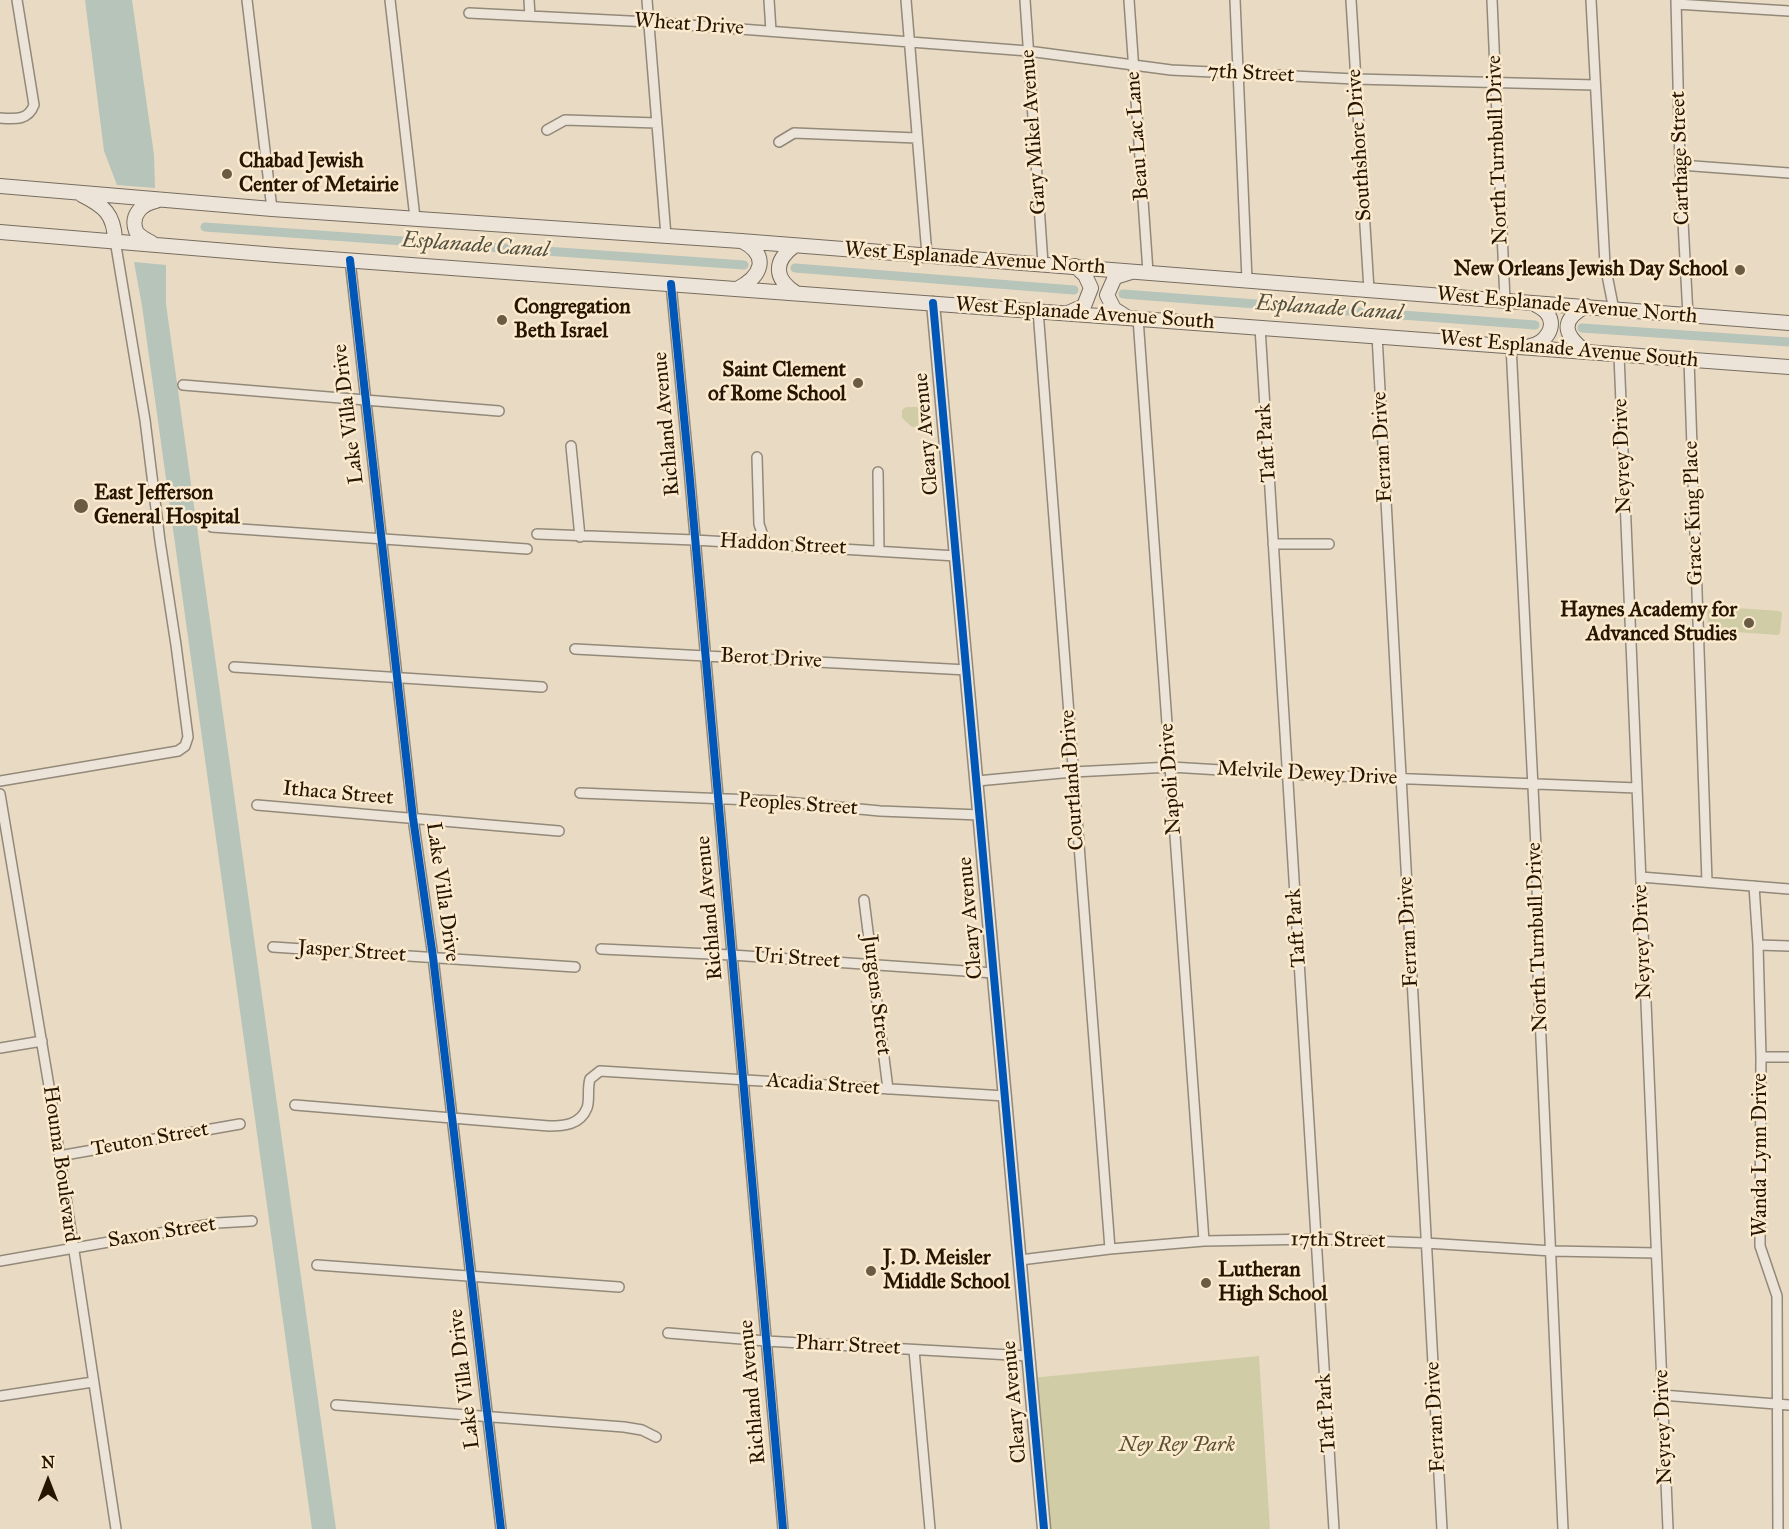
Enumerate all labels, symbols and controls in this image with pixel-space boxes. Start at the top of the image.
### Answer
street label: Wheat Drive [633,9,745,41]
street label: Gary Mikel Avenue [1016,49,1052,215]
street label: North Turnbull Drive [1482,55,1514,245]
street label: 7th Street [1207,59,1295,89]
street label: Southshore Drive [1342,68,1378,222]
street label: Beau Lac Lane [1121,71,1155,201]
street label: Carthage Street [1666,90,1696,226]
place label: Chabad Jewish Center of Metairie [239,149,399,199]
marker: Chabad Jewish Center of Metairie [220,167,234,181]
water label: Esplanade Canal [400,228,550,264]
street label: West Esplanade Avenue North [844,237,1106,281]
place label: New Orleans Jewish Day School [1454,257,1728,283]
marker: New Orleans Jewish Day School [1733,263,1747,277]
street label: West Esplanade Avenue North [1436,282,1698,330]
water label: Esplanade Canal [1254,291,1404,327]
street label: West Esplanade Avenue South [955,292,1215,336]
place label: Congregation Beth Israel [514,295,631,345]
marker: Congregation Beth Israel [495,313,509,327]
street label: West Esplanade Avenue South [1438,326,1700,374]
street label: Lake Villa Drive [328,343,370,485]
street label: Richland Avenue [648,351,686,497]
place label: Saint Clement of Rome School [708,358,846,408]
street label: Cleary Avenue [909,372,945,496]
marker: Saint Clement of Rome School [851,376,865,390]
street label: Ferran Drive [1368,391,1398,503]
street label: Neyrey Drive [1608,398,1638,514]
street label: Taft Park [1252,403,1282,483]
street label: Grace King Place [1679,440,1709,586]
place label: East Jefferson General Hospital [94,481,240,531]
marker: East Jefferson General Hospital [72,497,90,515]
street label: Haddon Street [719,529,847,561]
place label: Haynes Academy for Advanced Studies [1560,598,1737,648]
marker: Haynes Academy for Advanced Studies [1742,616,1756,630]
street label: Berot Drive [720,644,822,674]
street label: Courtland Drive [1056,709,1090,851]
street label: Napoli Drive [1155,722,1187,836]
street label: Melvile Dewey Drive [1216,757,1398,791]
street label: Ithaca Street [282,777,394,811]
street label: Peoples Street [737,788,859,822]
street label: Lake Villa Drive [420,820,464,964]
street label: Richland Avenue [691,835,729,981]
street label: North Turnbull Drive [1522,842,1554,1032]
street label: Cleary Avenue [953,856,989,980]
street label: Ferran Drive [1394,876,1424,988]
street label: Neyrey Drive [1628,884,1658,1000]
street label: Taft Park [1282,888,1312,968]
street label: Jurgens Street [856,933,896,1057]
street label: Jasper Street [297,936,407,968]
street label: Uri Street [753,943,841,975]
street label: Acadia Street [765,1068,881,1102]
street label: Wanda Lynn Drive [1748,1073,1774,1237]
street label: Houma Boulevard [37,1084,83,1244]
street label: Teuton Street [89,1117,211,1163]
street label: Saxon Street [106,1212,218,1254]
street label: 17th Street [1290,1228,1386,1254]
place label: J. D. Meisler Middle School [883,1246,1010,1296]
place label: Lutheran High School [1218,1258,1328,1308]
marker: J. D. Meisler Middle School [864,1264,878,1278]
marker: Lutheran High School [1199,1276,1213,1290]
street label: Lake Villa Drive [444,1308,486,1450]
street label: Richland Avenue [734,1319,772,1465]
street label: Pharr Street [795,1331,901,1361]
street label: Cleary Avenue [997,1340,1033,1464]
street label: Ferran Drive [1421,1361,1451,1473]
street label: Neyrey Drive [1649,1369,1679,1485]
street label: Taft Park [1312,1373,1342,1453]
park label: Ney Rey Park [1119,1433,1235,1459]
north arrow [18,1451,78,1511]
text: N [41,1453,55,1472]

